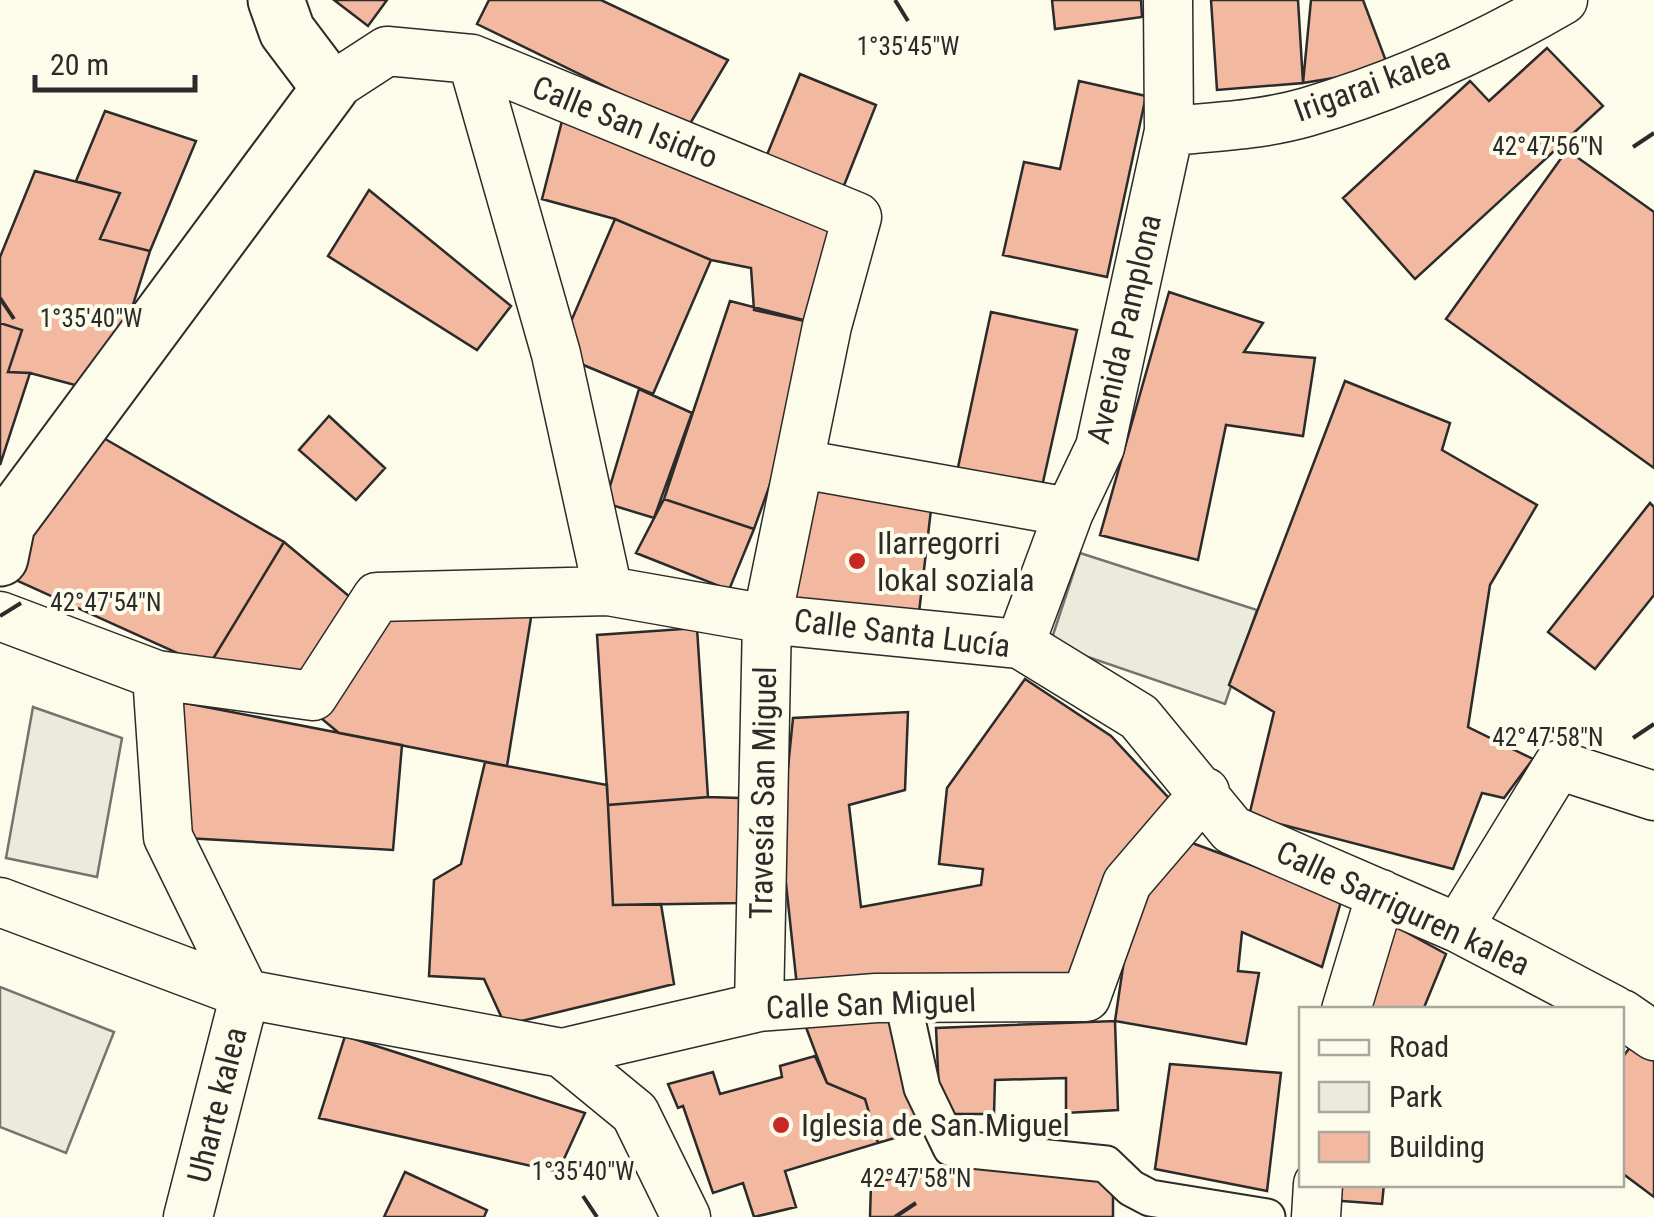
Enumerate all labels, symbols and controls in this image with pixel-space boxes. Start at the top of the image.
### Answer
scale bar [35,30,195,92]
text: 1°35'45"W [857,32,959,61]
street label: Irigarai kalea [1289,38,1455,130]
text: 20 m [50,47,109,82]
street label: Calle San Isidro [527,68,723,176]
text: 42°47'56"N [1492,132,1604,161]
street label: Avenida Pamplona [1079,210,1169,448]
text: 1°35'40"W [40,304,142,333]
place label: Ilarregorri lokal soziala [877,524,1035,599]
marker: Ilarregorri lokal soziala [846,550,868,572]
text: 42°47'54"N [50,588,162,617]
street label: Calle Santa Lucía [792,601,1012,665]
street label: Travesía San Miguel [742,666,784,920]
text: 42°47'58"N [1492,723,1604,752]
street label: Calle Sarriguren kalea [1270,833,1536,983]
street label: Calle San Miguel [765,981,977,1027]
legend [1299,1007,1624,1187]
street label: Uharte kalea [179,1023,255,1187]
text: Road [1389,1029,1449,1064]
text: Park [1389,1079,1443,1114]
place label: Iglesia de San Miguel [801,1106,1070,1144]
marker: Iglesia de San Miguel [770,1114,792,1136]
text: Building [1389,1129,1485,1164]
text: 1°35'40"W [532,1157,634,1186]
text: 42°47'58"N [860,1164,972,1193]

